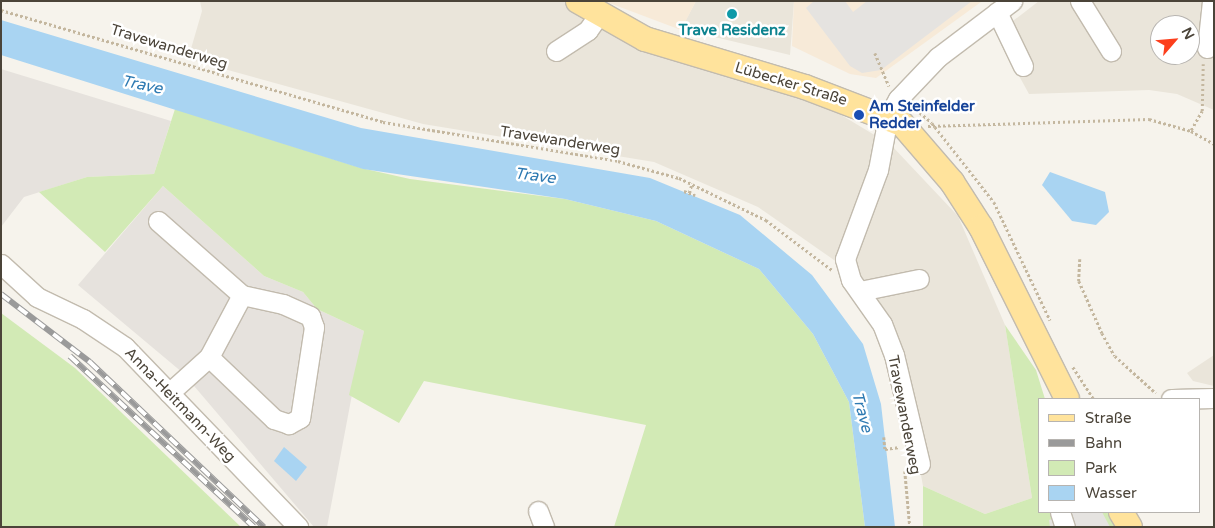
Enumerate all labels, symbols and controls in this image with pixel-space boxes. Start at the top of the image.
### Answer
marker: Trave Residenz [726,8,738,20]
north arrow [1150,15,1200,65]
street label: Travewanderweg [108,21,230,73]
place label: Trave Residenz [678,22,786,40]
text: N [1178,25,1198,42]
street label: Lübecker Straße [733,58,849,110]
water label: Trave [120,71,164,99]
place label: Am Steinfelder Redder [869,97,975,132]
marker: Am Steinfelder Redder [853,109,865,121]
street label: Travewanderweg [499,123,621,159]
water label: Trave [513,164,557,188]
street label: Anna-Heitmann-Weg [121,344,239,466]
street label: Travewanderweg [884,354,924,476]
water label: Trave [847,390,877,434]
legend [1038,398,1200,513]
text: Straße [1085,409,1131,427]
text: Bahn [1085,434,1122,452]
text: Park [1085,459,1117,477]
text: Wasser [1085,484,1137,502]

